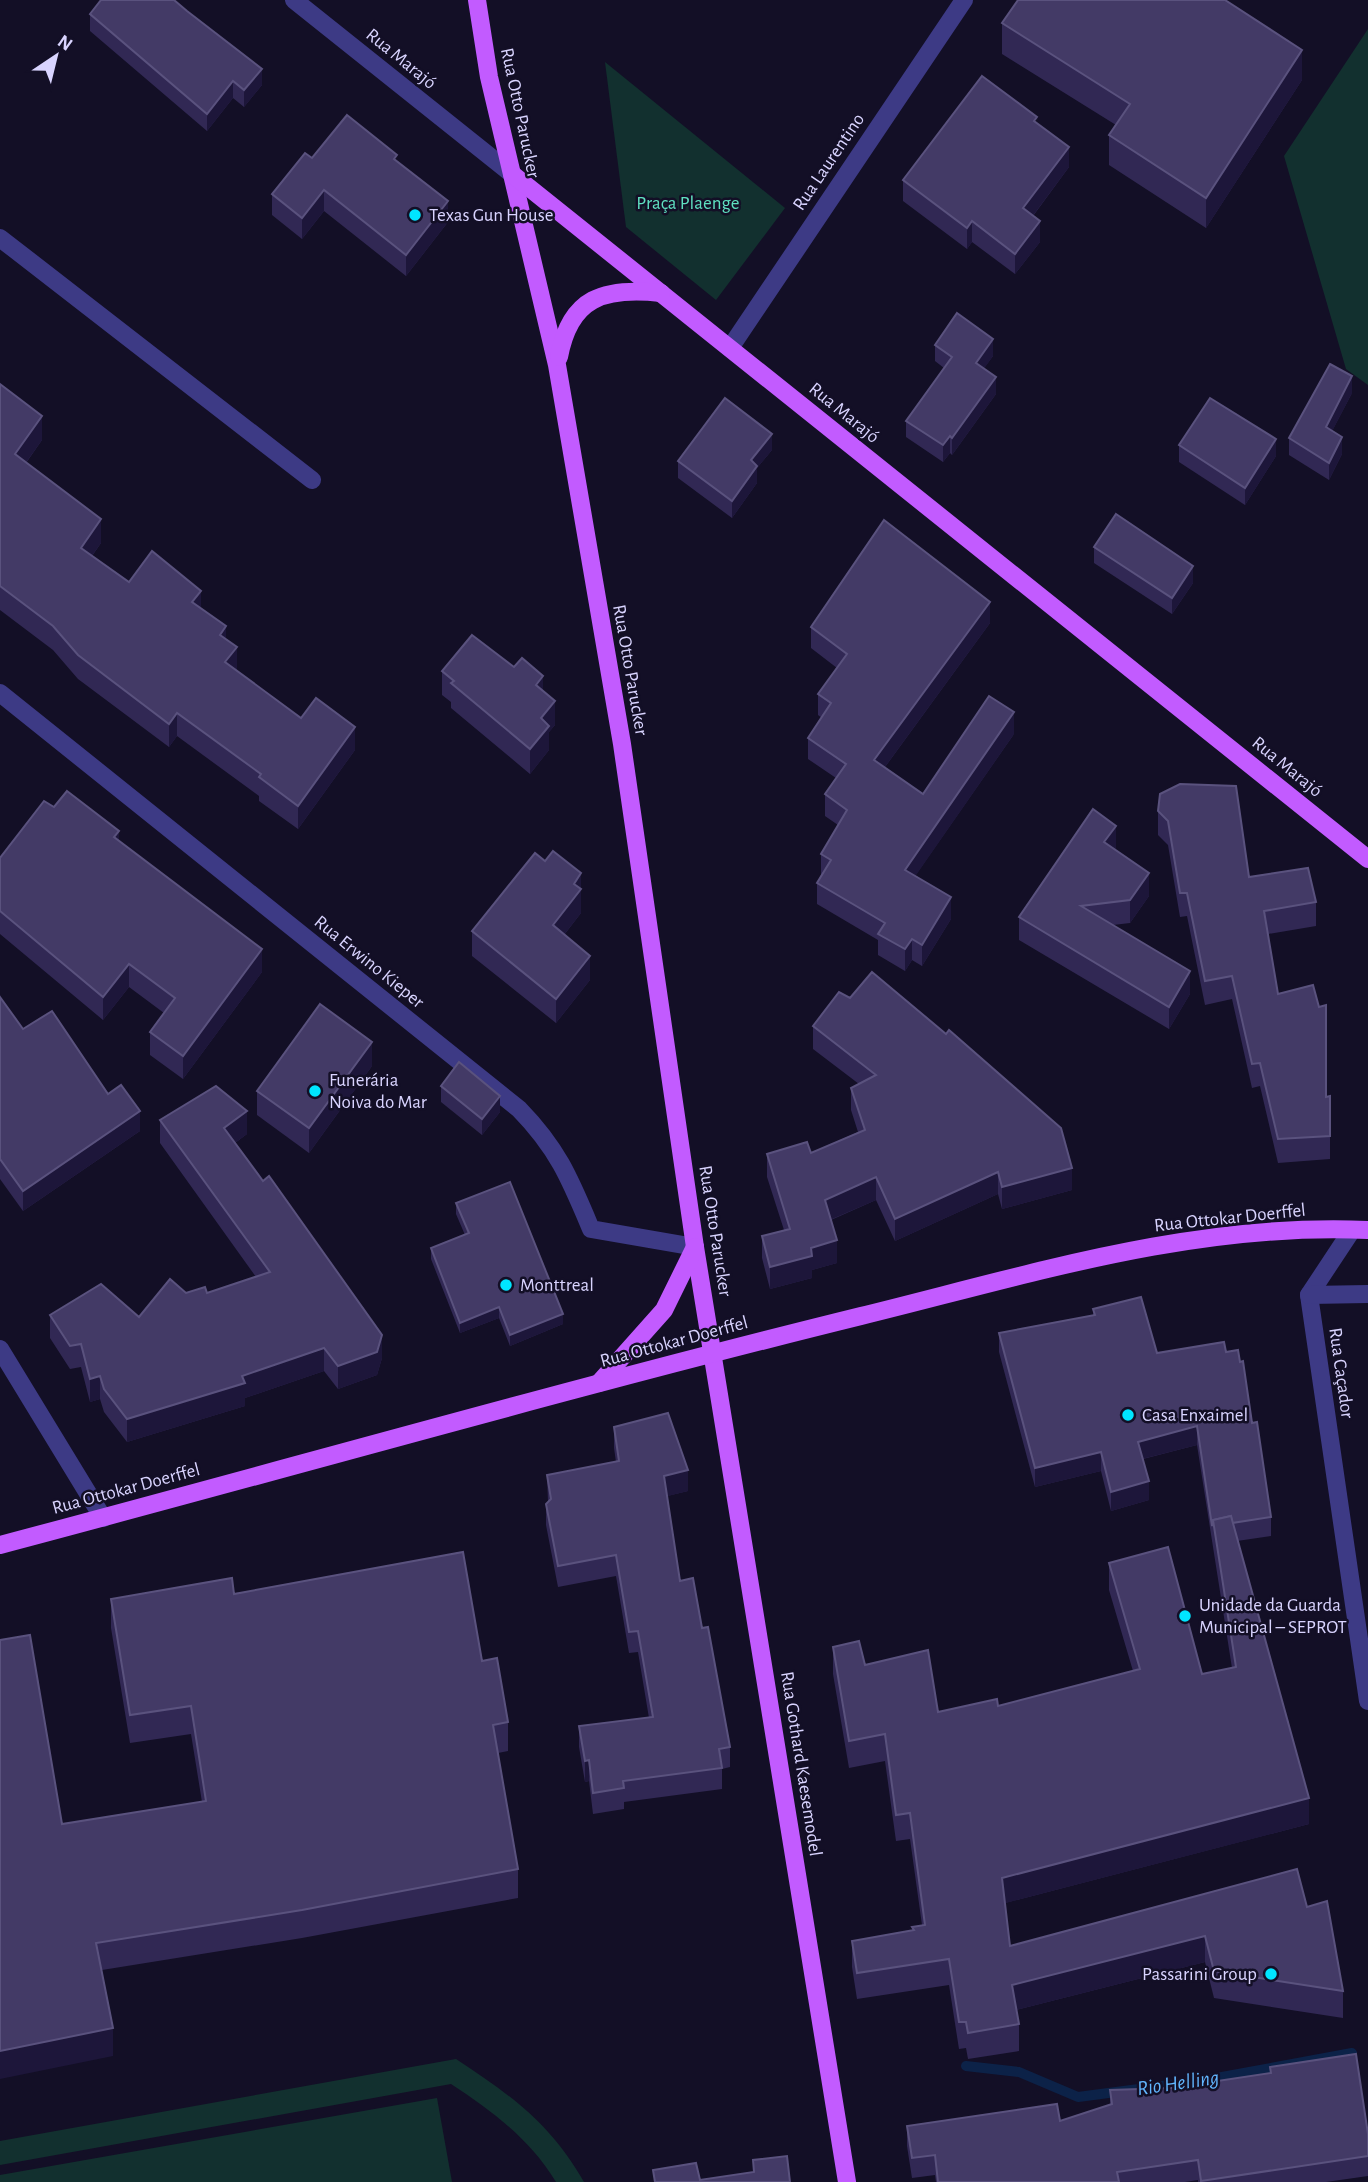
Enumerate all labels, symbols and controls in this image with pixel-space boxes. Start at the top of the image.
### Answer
north arrow [21,21,91,91]
street label: Rua Marajó [362,25,440,93]
text: N [54,32,76,55]
street label: Rua Otto Parucker [497,46,543,180]
street label: Rua Laurentino [790,110,868,214]
park label: Praça Plaenge [636,194,740,213]
place label: Texas Gun House [429,206,554,225]
marker: Texas Gun House [407,207,423,223]
street label: Rua Marajó [805,379,883,447]
street label: Rua Otto Parucker [609,603,651,737]
street label: Rua Marajó [1248,733,1326,801]
street label: Rua Erwino Kieper [311,912,427,1012]
place label: Funerária Noiva do Mar [329,1071,427,1112]
marker: Funerária Noiva do Mar [307,1083,323,1099]
street label: Rua Otto Parucker [695,1164,735,1298]
street label: Rua Ottokar Doerffel [1153,1201,1307,1235]
place label: Monttreal [520,1276,594,1295]
marker: Monttreal [498,1277,514,1293]
street label: Rua Ottokar Doerffel [598,1313,750,1371]
street label: Rua Caçador [1325,1326,1357,1420]
place label: Casa Enxaimel [1142,1406,1248,1425]
marker: Casa Enxaimel [1120,1407,1136,1423]
street label: Rua Ottokar Doerffel [50,1460,202,1518]
place label: Unidade da Guarda Municipal – SEPROT [1199,1596,1347,1637]
marker: Unidade da Guarda Municipal – SEPROT [1177,1608,1193,1624]
street label: Rua Gothard Kaesemodel [777,1670,825,1858]
place label: Passarini Group [1142,1965,1257,1984]
marker: Passarini Group [1263,1966,1279,1982]
water label: Rio Helling [1136,2067,1220,2099]

